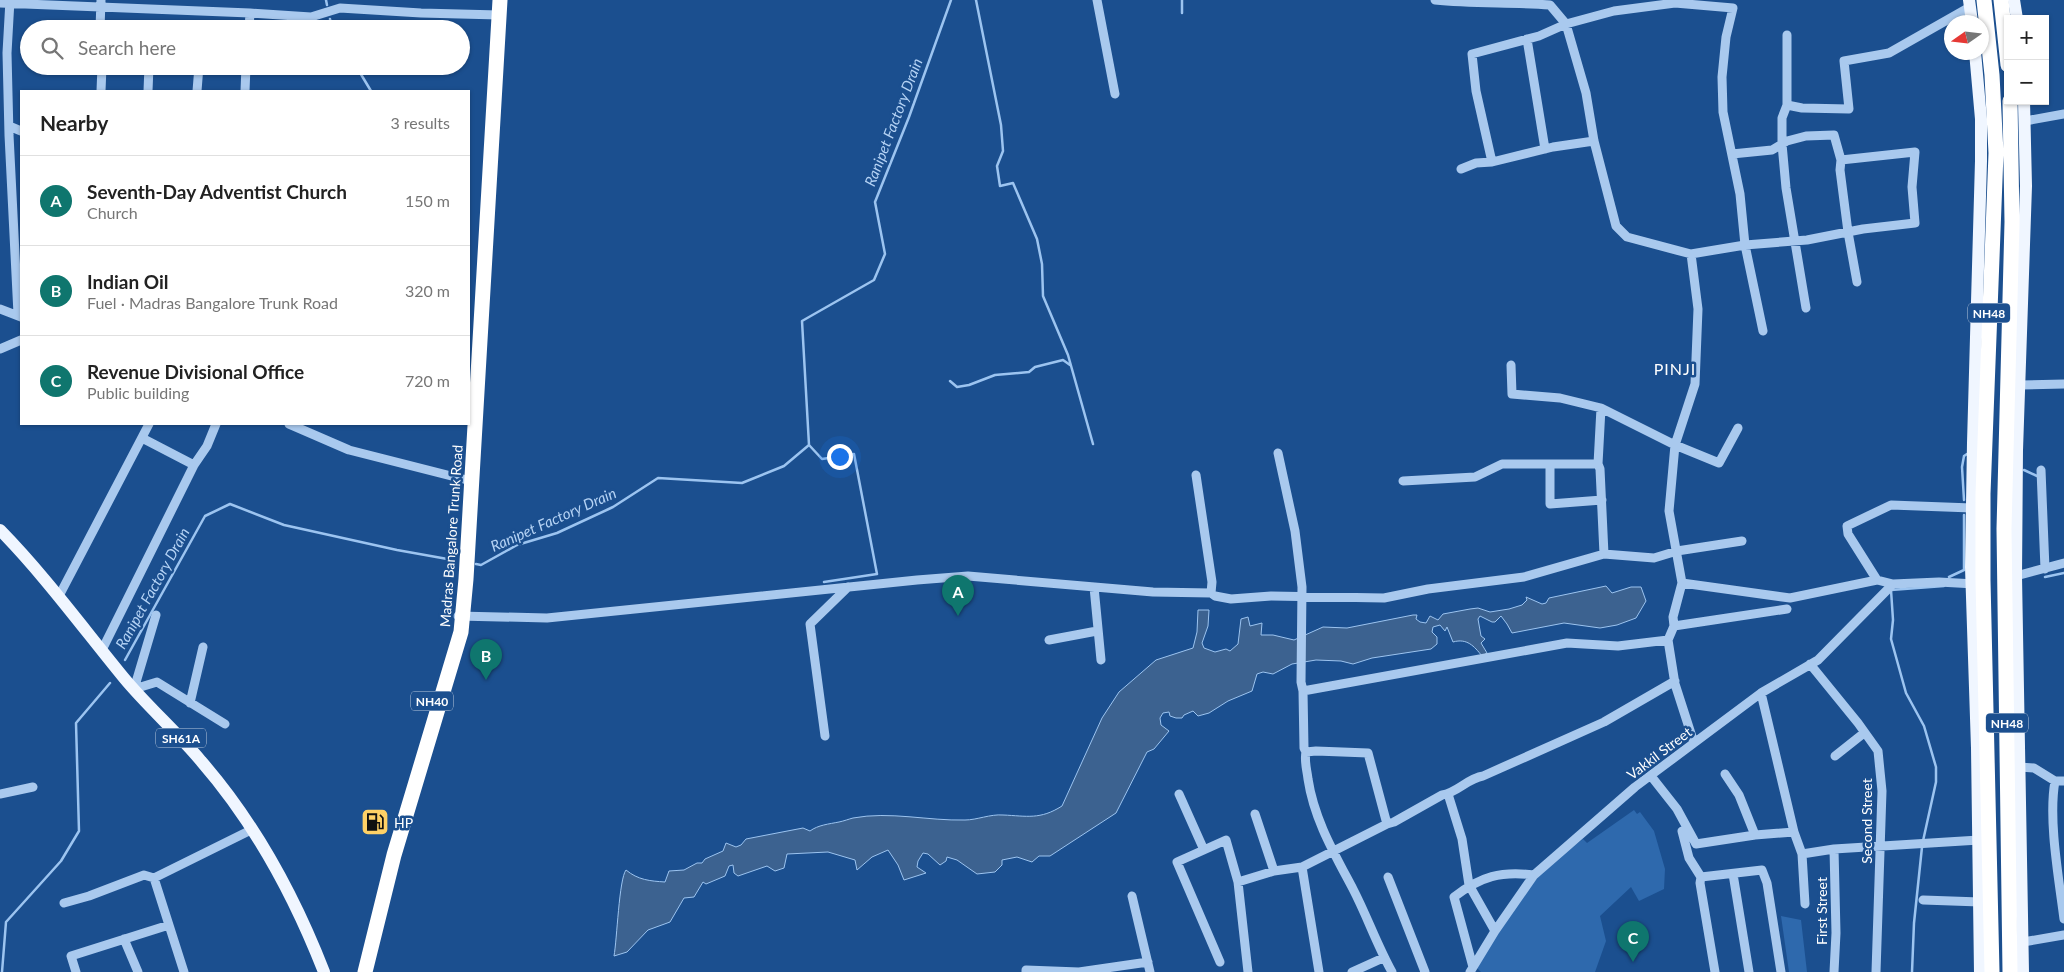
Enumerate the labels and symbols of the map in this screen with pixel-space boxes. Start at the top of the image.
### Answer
north arrow [1944,15,1989,60]
water label: Ranipet Factory Drain [860,55,926,189]
road number: NH48 [1968,304,2010,322]
district label: PINJI [1654,359,1696,378]
street label: Madras Bangalore Trunk Road [436,444,466,628]
your location [827,444,853,470]
water label: Ranipet Factory Drain [487,483,619,555]
water label: Ranipet Factory Drain [111,524,193,652]
pin: A [942,575,974,616]
pin: B [470,639,502,680]
road number: NH40 [411,691,453,710]
road number: NH48 [1986,714,2028,732]
street label: Vakkil Street [1623,723,1695,783]
road number: SH61A [156,728,206,748]
street label: Second Street [1858,778,1875,864]
fuel station icon: HP [360,807,390,837]
place label: HP [394,814,413,831]
street label: First Street [1813,877,1830,945]
pin: C [1617,921,1649,962]

